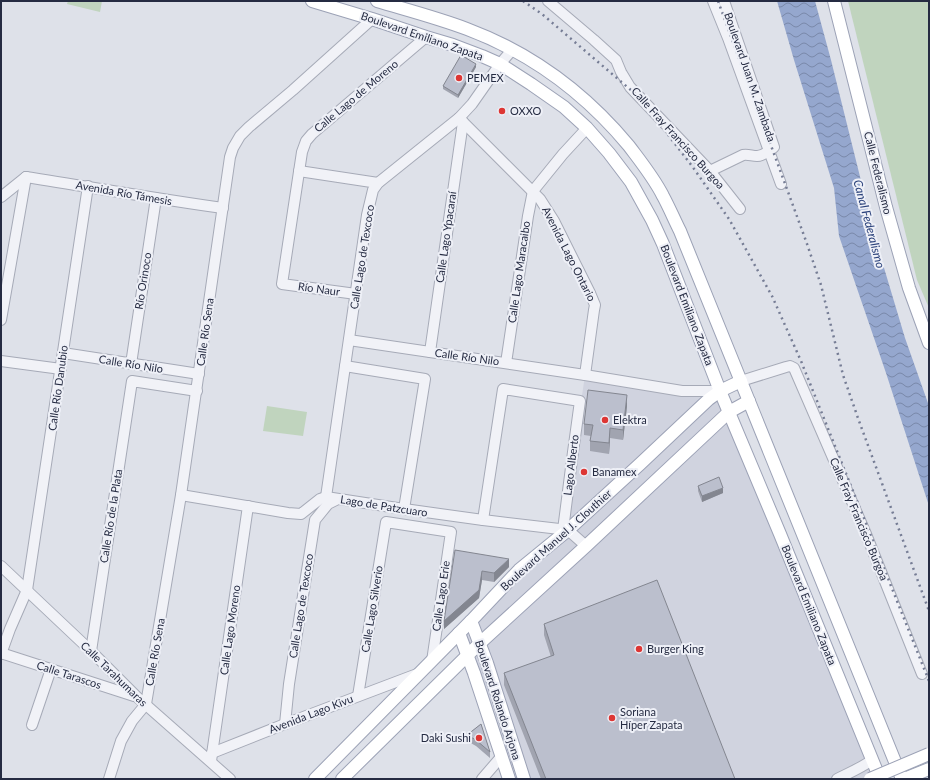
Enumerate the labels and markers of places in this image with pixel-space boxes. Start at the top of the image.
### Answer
place label: PEMEX [467,71,505,84]
marker: PEMEX [454,73,464,83]
place label: OXXO [510,104,541,117]
marker: OXXO [497,106,507,116]
place label: Elektra [613,413,647,426]
marker: Elektra [600,415,610,425]
place label: Banamex [592,465,637,478]
marker: Banamex [579,467,589,477]
place label: Burger King [647,642,704,655]
marker: Burger King [634,644,644,654]
place label: Soriana Híper Zapata [620,705,683,731]
marker: Soriana Híper Zapata [607,713,617,723]
place label: Daki Sushi [421,731,471,744]
marker: Daki Sushi [474,733,484,743]

